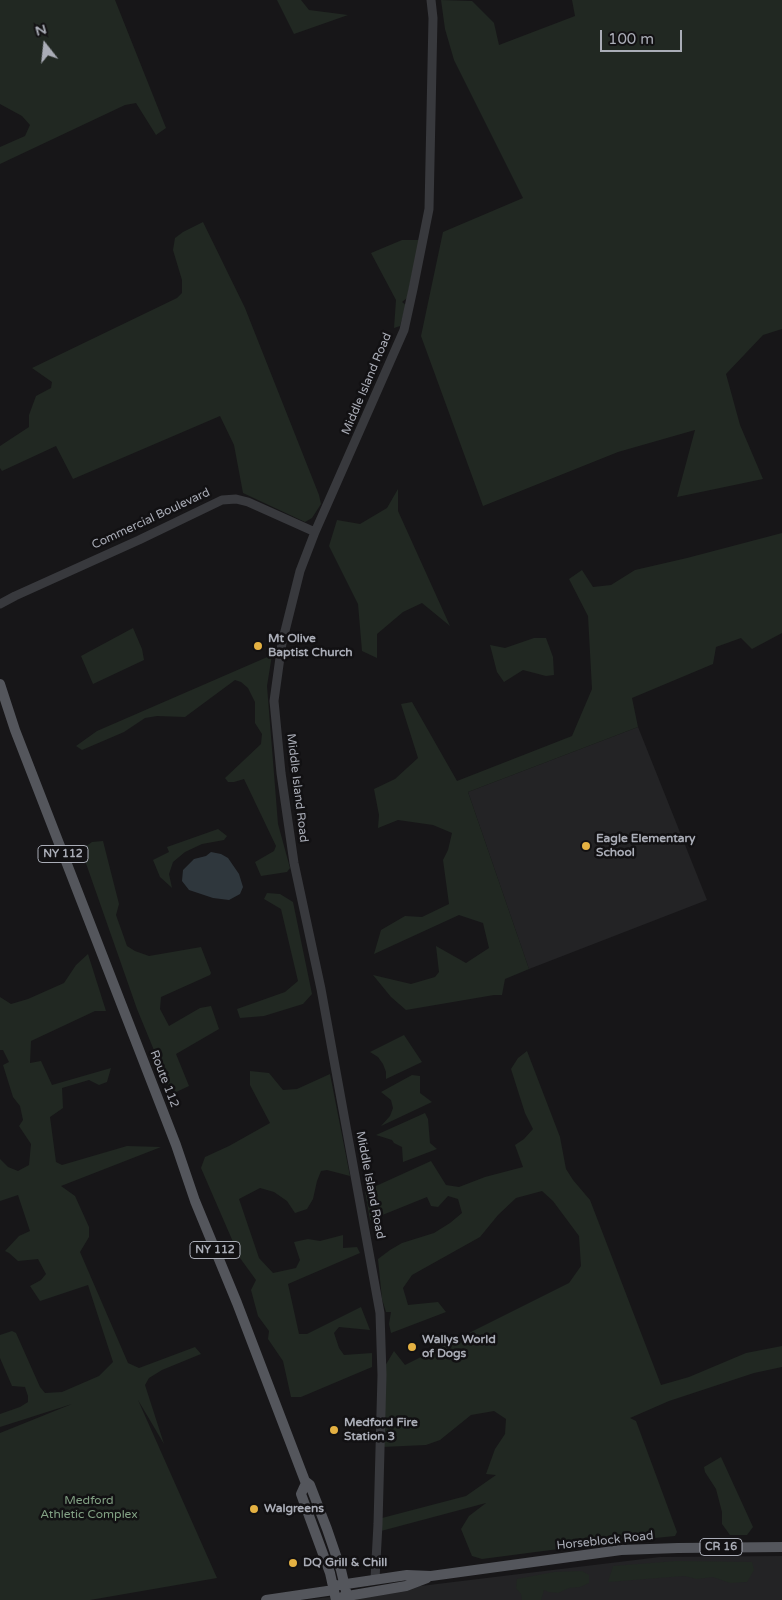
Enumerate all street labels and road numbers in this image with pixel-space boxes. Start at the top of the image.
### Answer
street label: Middle Island Road [339,331,395,437]
street label: Commercial Boulevard [90,485,212,553]
street label: Middle Island Road [283,733,311,843]
road number: NY 112 [38,846,88,862]
street label: Route 112 [146,1048,182,1110]
street label: Middle Island Road [352,1130,388,1240]
road number: NY 112 [190,1242,240,1258]
street label: Horseblock Road [556,1529,654,1553]
road number: CR 16 [700,1538,742,1555]

